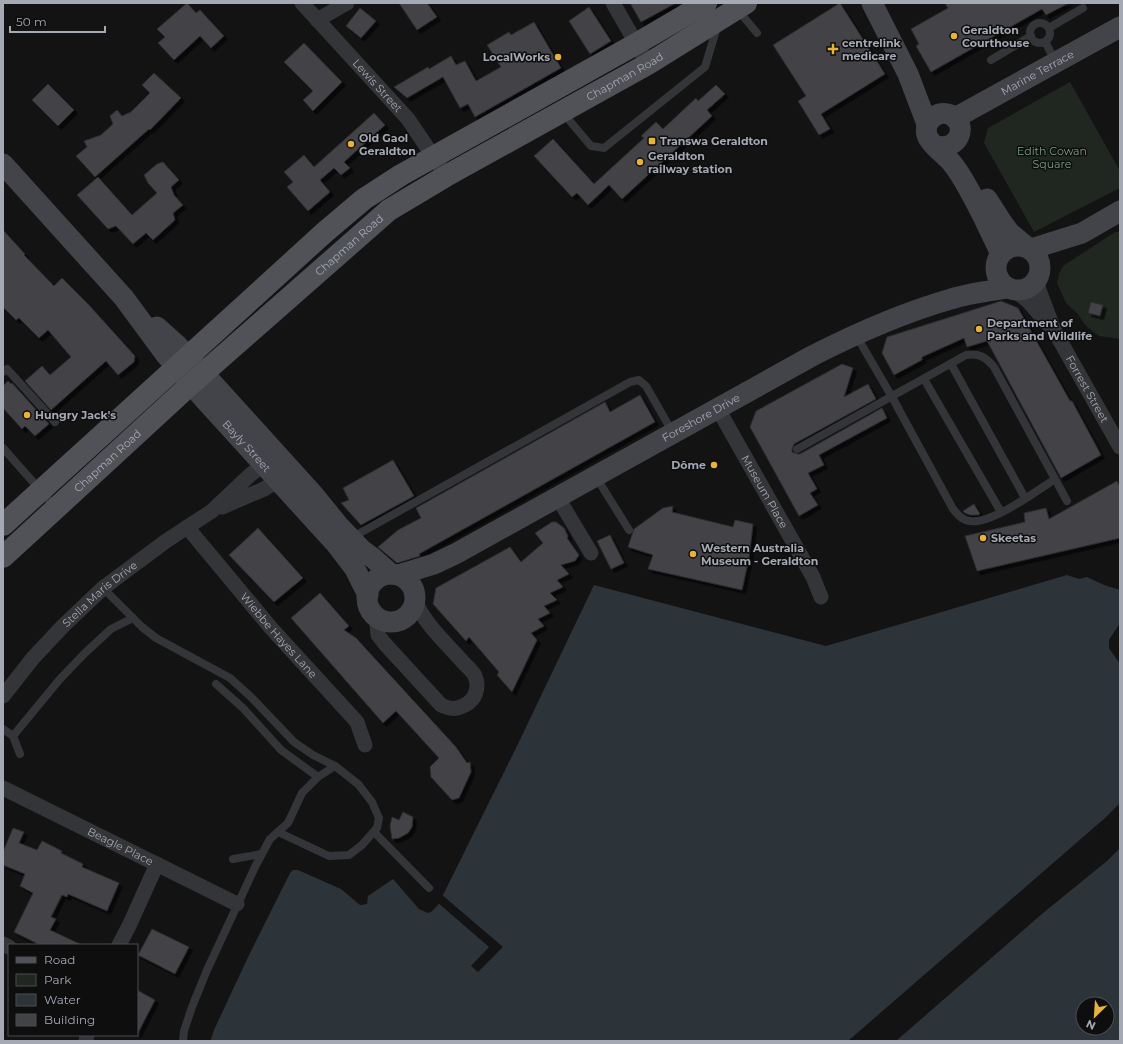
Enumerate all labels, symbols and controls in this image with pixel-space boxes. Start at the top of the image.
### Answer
scale bar [10,8,105,34]
text: 50 m [16,14,47,29]
place label: Geraldton Courthouse [962,23,1029,50]
marker: Geraldton Courthouse [949,31,959,41]
place label: centrelink medicare [842,36,902,63]
marker: centrelink medicare [827,43,839,55]
street label: Marine Terrace [998,47,1077,98]
street label: Chapman Road [584,49,666,104]
place label: LocalWorks [483,50,550,64]
marker: LocalWorks [553,52,563,62]
street label: Lewis Street [350,56,406,116]
place label: Old Gaol Geraldton [359,131,416,158]
place label: Transwa Geraldton [660,134,768,148]
marker: Transwa Geraldton [647,136,657,146]
marker: Old Gaol Geraldton [346,139,356,149]
park label: Edith Cowan Square [1017,144,1087,171]
place label: Geraldton railway station [648,149,732,176]
marker: Geraldton railway station [635,157,645,167]
street label: Chapman Road [312,211,386,279]
place label: Department of Parks and Wildlife [987,316,1092,343]
marker: Department of Parks and Wildlife [974,324,984,334]
street label: Forrest Street [1063,353,1112,426]
street label: Foreshore Drive [659,390,743,445]
place label: Hungry Jack's [35,408,116,422]
marker: Hungry Jack's [22,410,32,420]
street label: Bayly Street [219,417,274,475]
street label: Chapman Road [71,426,144,495]
street label: Museum Place [738,453,791,531]
place label: Dôme [671,458,706,472]
marker: Dôme [709,460,719,470]
place label: Skeetas [991,531,1036,545]
marker: Skeetas [978,533,988,543]
place label: Western Australia Museum - Geraldton [701,541,818,568]
marker: Western Australia Museum - Geraldton [688,549,698,559]
street label: Stella Maris Drive [59,558,140,630]
street label: Wiebbe Hayes Lane [238,590,320,681]
street label: Beagle Place [85,824,156,868]
legend [8,944,138,1036]
text: Road [44,952,75,967]
text: Park [44,972,72,987]
text: Water [44,992,81,1007]
north arrow [1075,996,1115,1036]
text: Building [44,1012,95,1027]
text: N [1084,1017,1098,1033]

